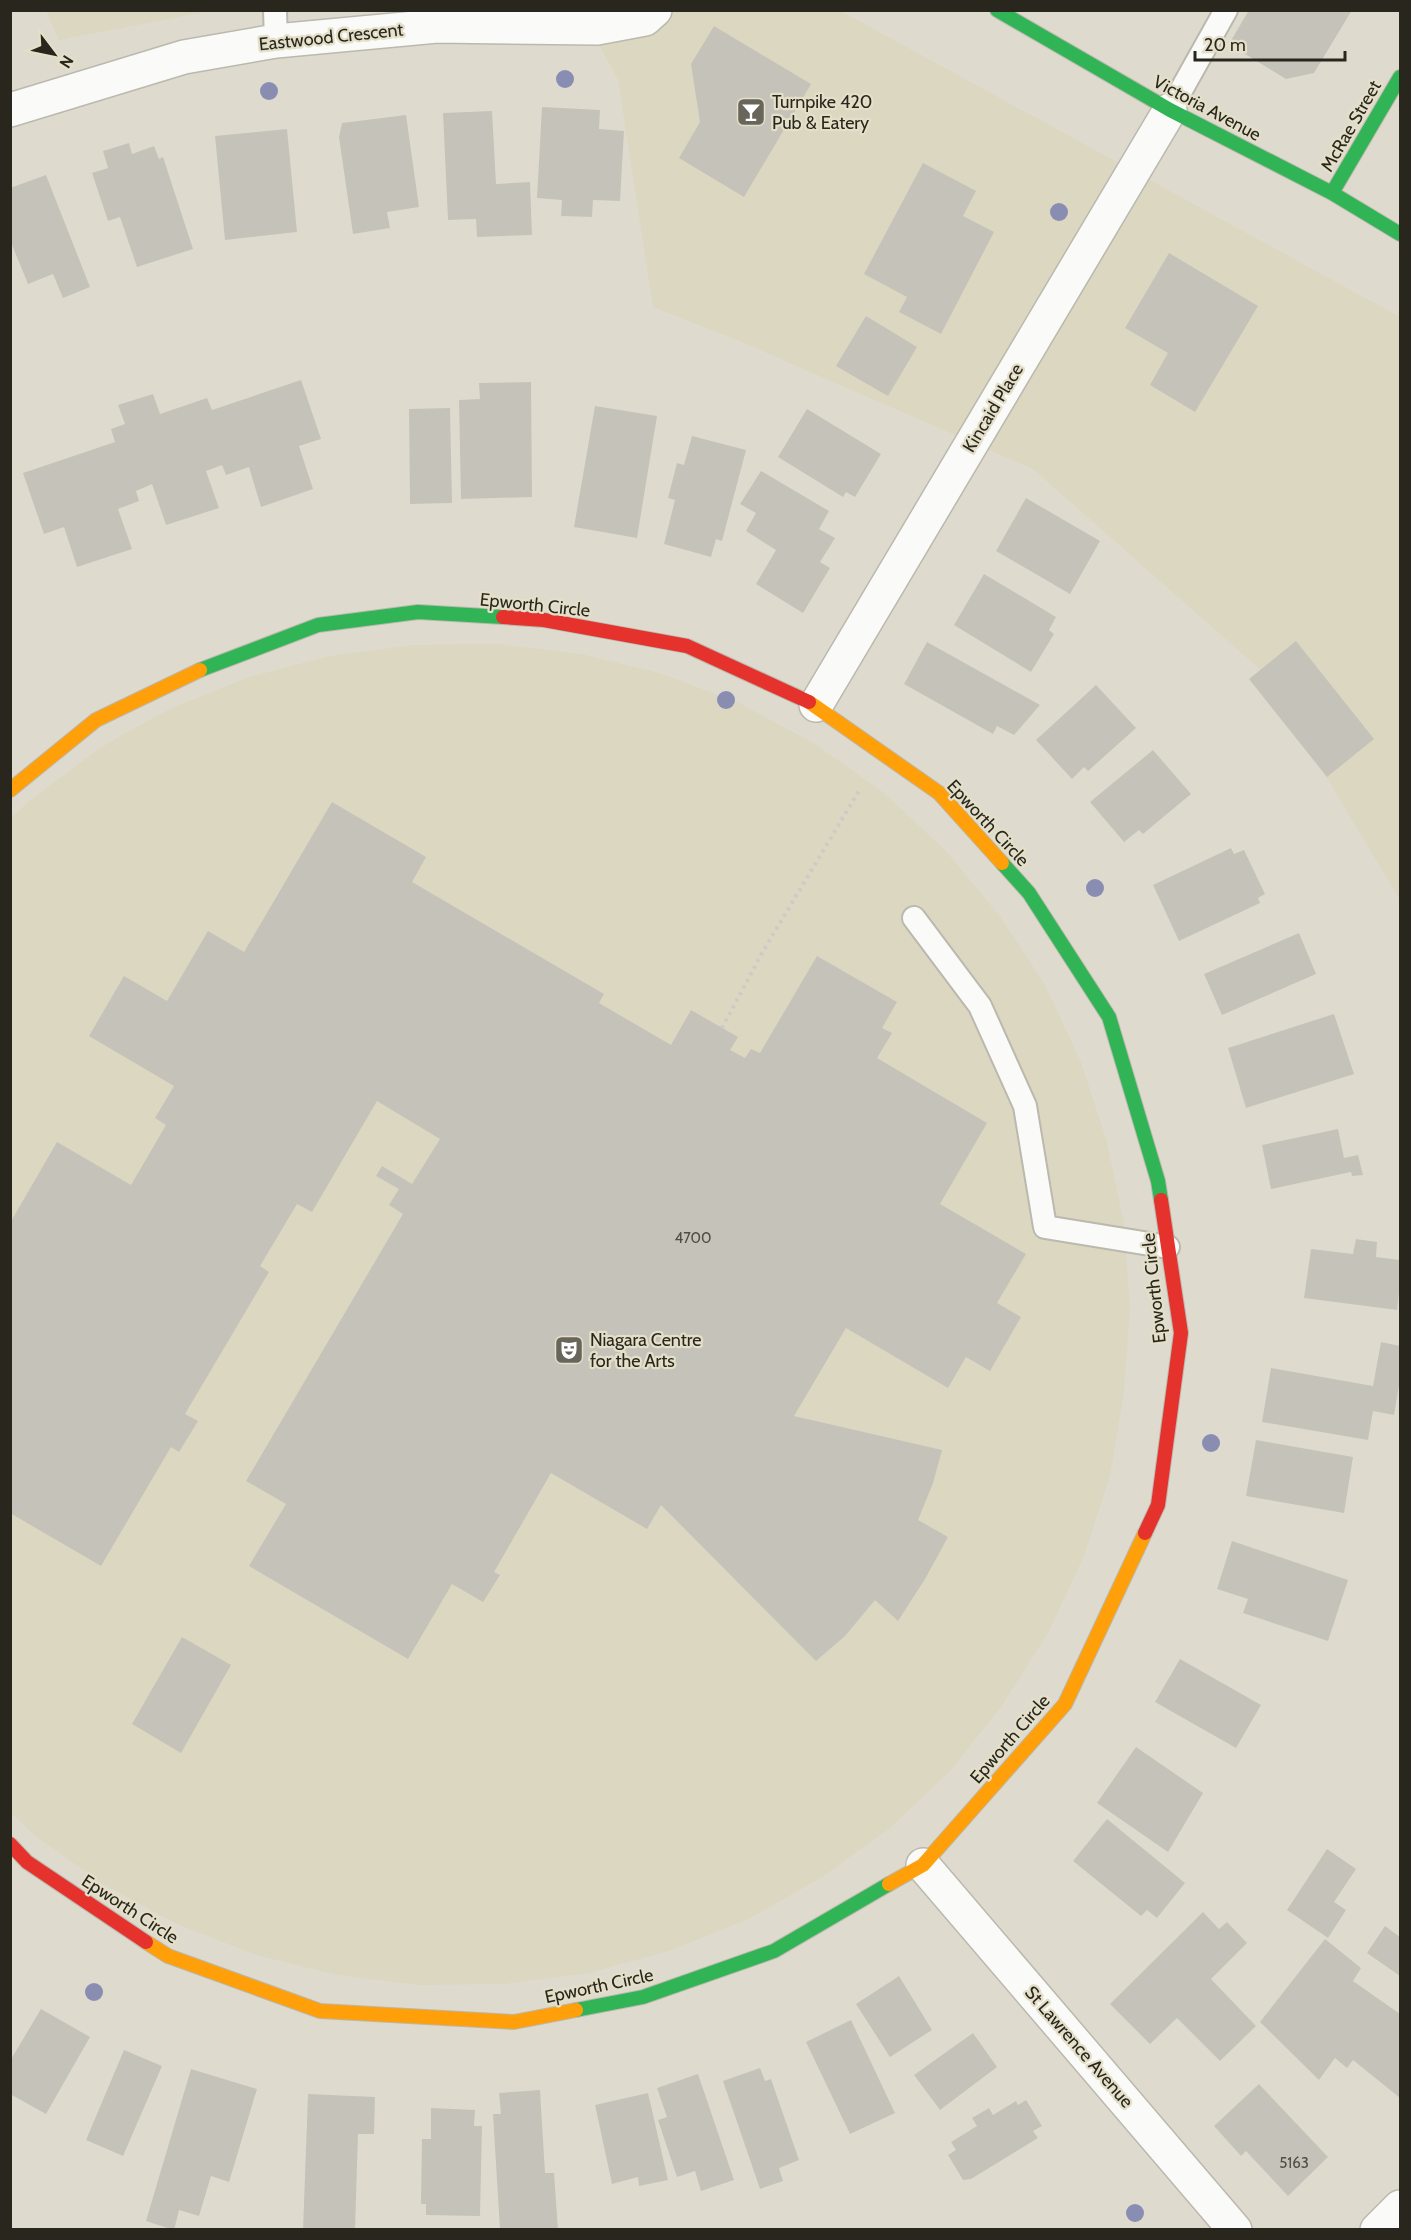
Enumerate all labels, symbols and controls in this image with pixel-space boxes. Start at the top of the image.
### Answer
street label: Eastwood Crescent [258,18,404,56]
north arrow [24,24,84,84]
scale bar [1195,24,1345,62]
text: 20 m [1204,34,1246,56]
text: N [55,52,77,72]
street label: Victoria Avenue [1149,70,1265,146]
street label: McRae Street [1316,77,1386,175]
place label: Turnpike 420 Pub & Eatery [772,91,872,134]
bar icon: Turnpike 420 Pub & Eatery [735,96,767,128]
street label: Kincaid Place [958,360,1028,456]
street label: Epworth Circle [479,588,591,622]
street label: Epworth Circle [942,775,1034,871]
house number: 4700 [674,1229,712,1247]
street label: Epworth Circle [1137,1232,1171,1344]
place label: Niagara Centre for the Arts [590,1329,702,1372]
theatre icon: Niagara Centre for the Arts [553,1334,585,1366]
street label: Epworth Circle [965,1690,1055,1788]
street label: Epworth Circle [78,1870,182,1948]
street label: Epworth Circle [543,1964,655,2008]
street label: St Lawrence Avenue [1020,1982,1138,2112]
house number: 5163 [1279,2154,1309,2172]

